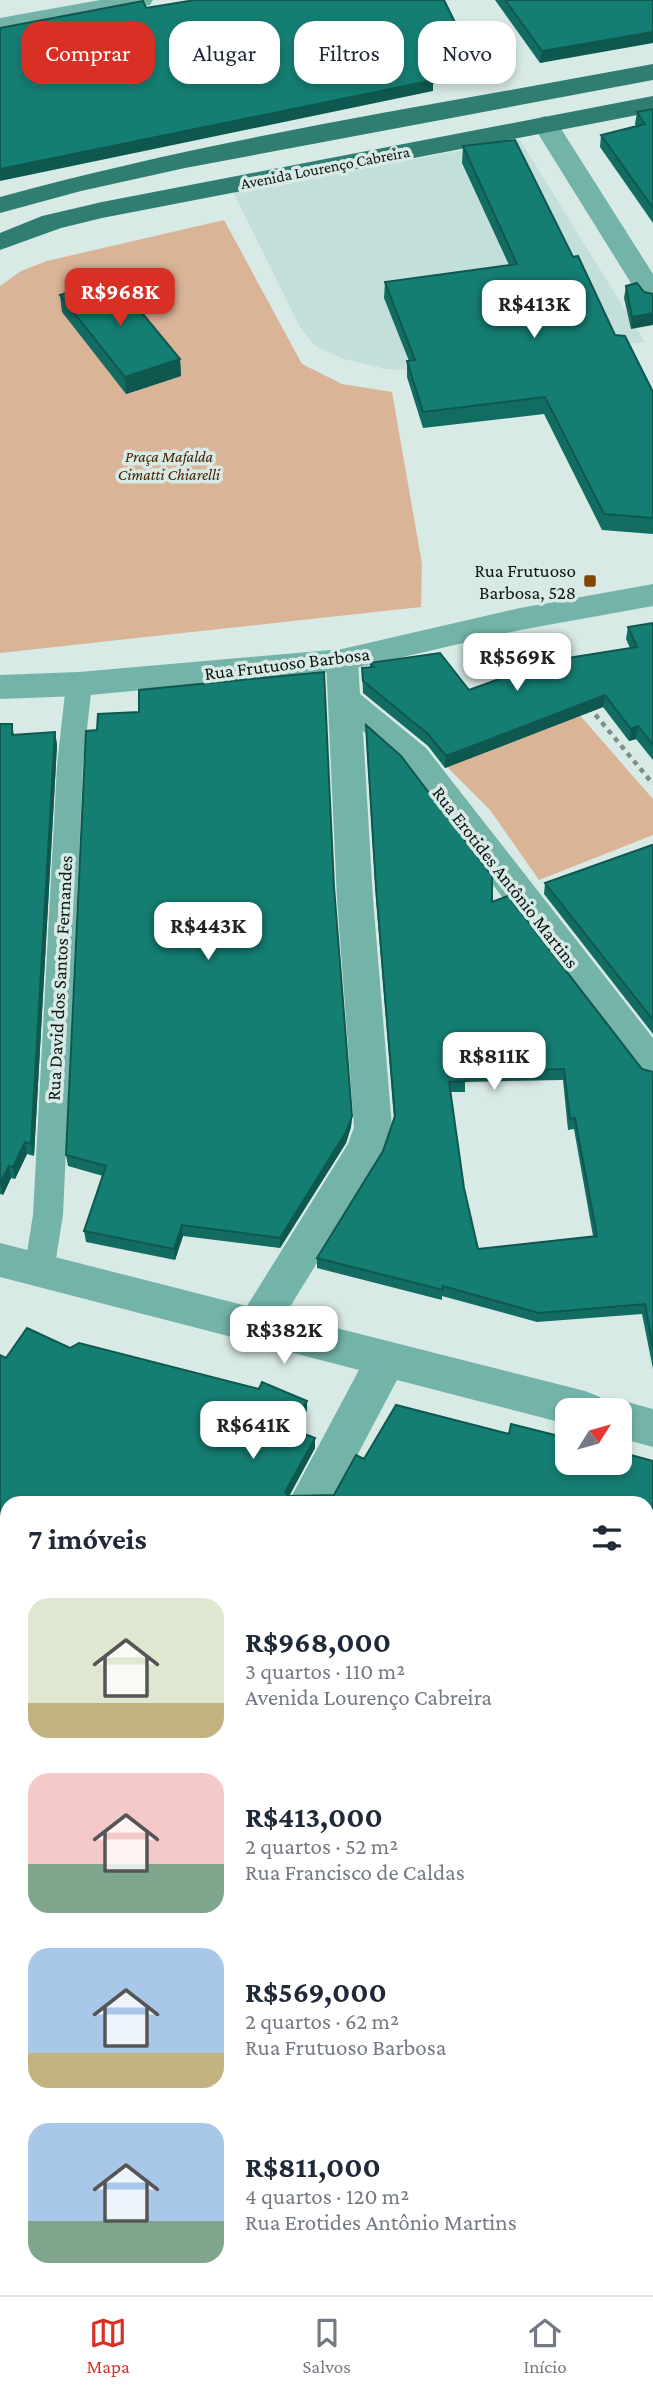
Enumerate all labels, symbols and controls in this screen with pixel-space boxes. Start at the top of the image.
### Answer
chip: Comprar [21,21,155,84]
chip: Alugar [169,21,280,84]
chip: Filtros [294,21,404,84]
chip: Novo [418,21,516,84]
street label: Avenida Lourenço Cabreira [239,143,412,193]
pin: R$968K [63,268,177,328]
text: R$968K [81,278,159,304]
pin: R$413K [477,280,591,340]
text: R$413K [498,290,570,316]
park label: Praça Mafalda Cimatti Chiarelli [118,448,221,483]
place label: Rua Frutuoso Barbosa, 528 [475,560,576,603]
marker: Rua Frutuoso Barbosa, 528 [582,573,598,589]
pin: R$569K [460,634,574,693]
street label: Rua Frutuoso Barbosa [203,643,371,684]
text: R$569K [479,643,555,669]
street label: Rua Erotides Antônio Martins [428,782,583,972]
street label: Rua David dos Santos Fernandes [43,855,76,1101]
pin: R$443K [151,902,265,962]
text: R$443K [170,912,246,938]
pin: R$811K [437,1032,551,1092]
text: R$811K [459,1042,529,1068]
pin: R$382K [227,1306,341,1366]
text: R$382K [246,1316,322,1342]
north arrow [555,1398,632,1475]
map controls [555,1398,632,1475]
pin: R$641K [196,1402,310,1461]
text: R$641K [216,1411,290,1437]
icon: filters [588,1519,626,1557]
text: 7 imóveis [28,1522,147,1555]
text: R$968,000 [245,1625,391,1658]
icon: home [84,1626,168,1710]
text: 3 quartos · 110 m² [245,1658,405,1684]
text: Avenida Lourenço Cabreira [245,1684,492,1710]
text: R$413,000 [245,1800,383,1833]
icon: home [84,1801,168,1885]
text: 2 quartos · 52 m² [245,1833,398,1859]
text: Rua Francisco de Caldas [245,1859,465,1885]
text: R$569,000 [245,1975,387,2008]
icon: home [84,1976,168,2060]
text: 2 quartos · 62 m² [245,2008,399,2034]
text: Rua Frutuoso Barbosa [245,2034,446,2060]
text: R$811,000 [245,2150,381,2183]
icon: home [84,2151,168,2235]
text: 4 quartos · 120 m² [245,2183,409,2209]
text: Rua Erotides Antônio Martins [245,2209,517,2235]
tab: Mapa [86,2314,130,2377]
tab: Salvos [302,2314,351,2377]
tab: Início [523,2314,567,2377]

